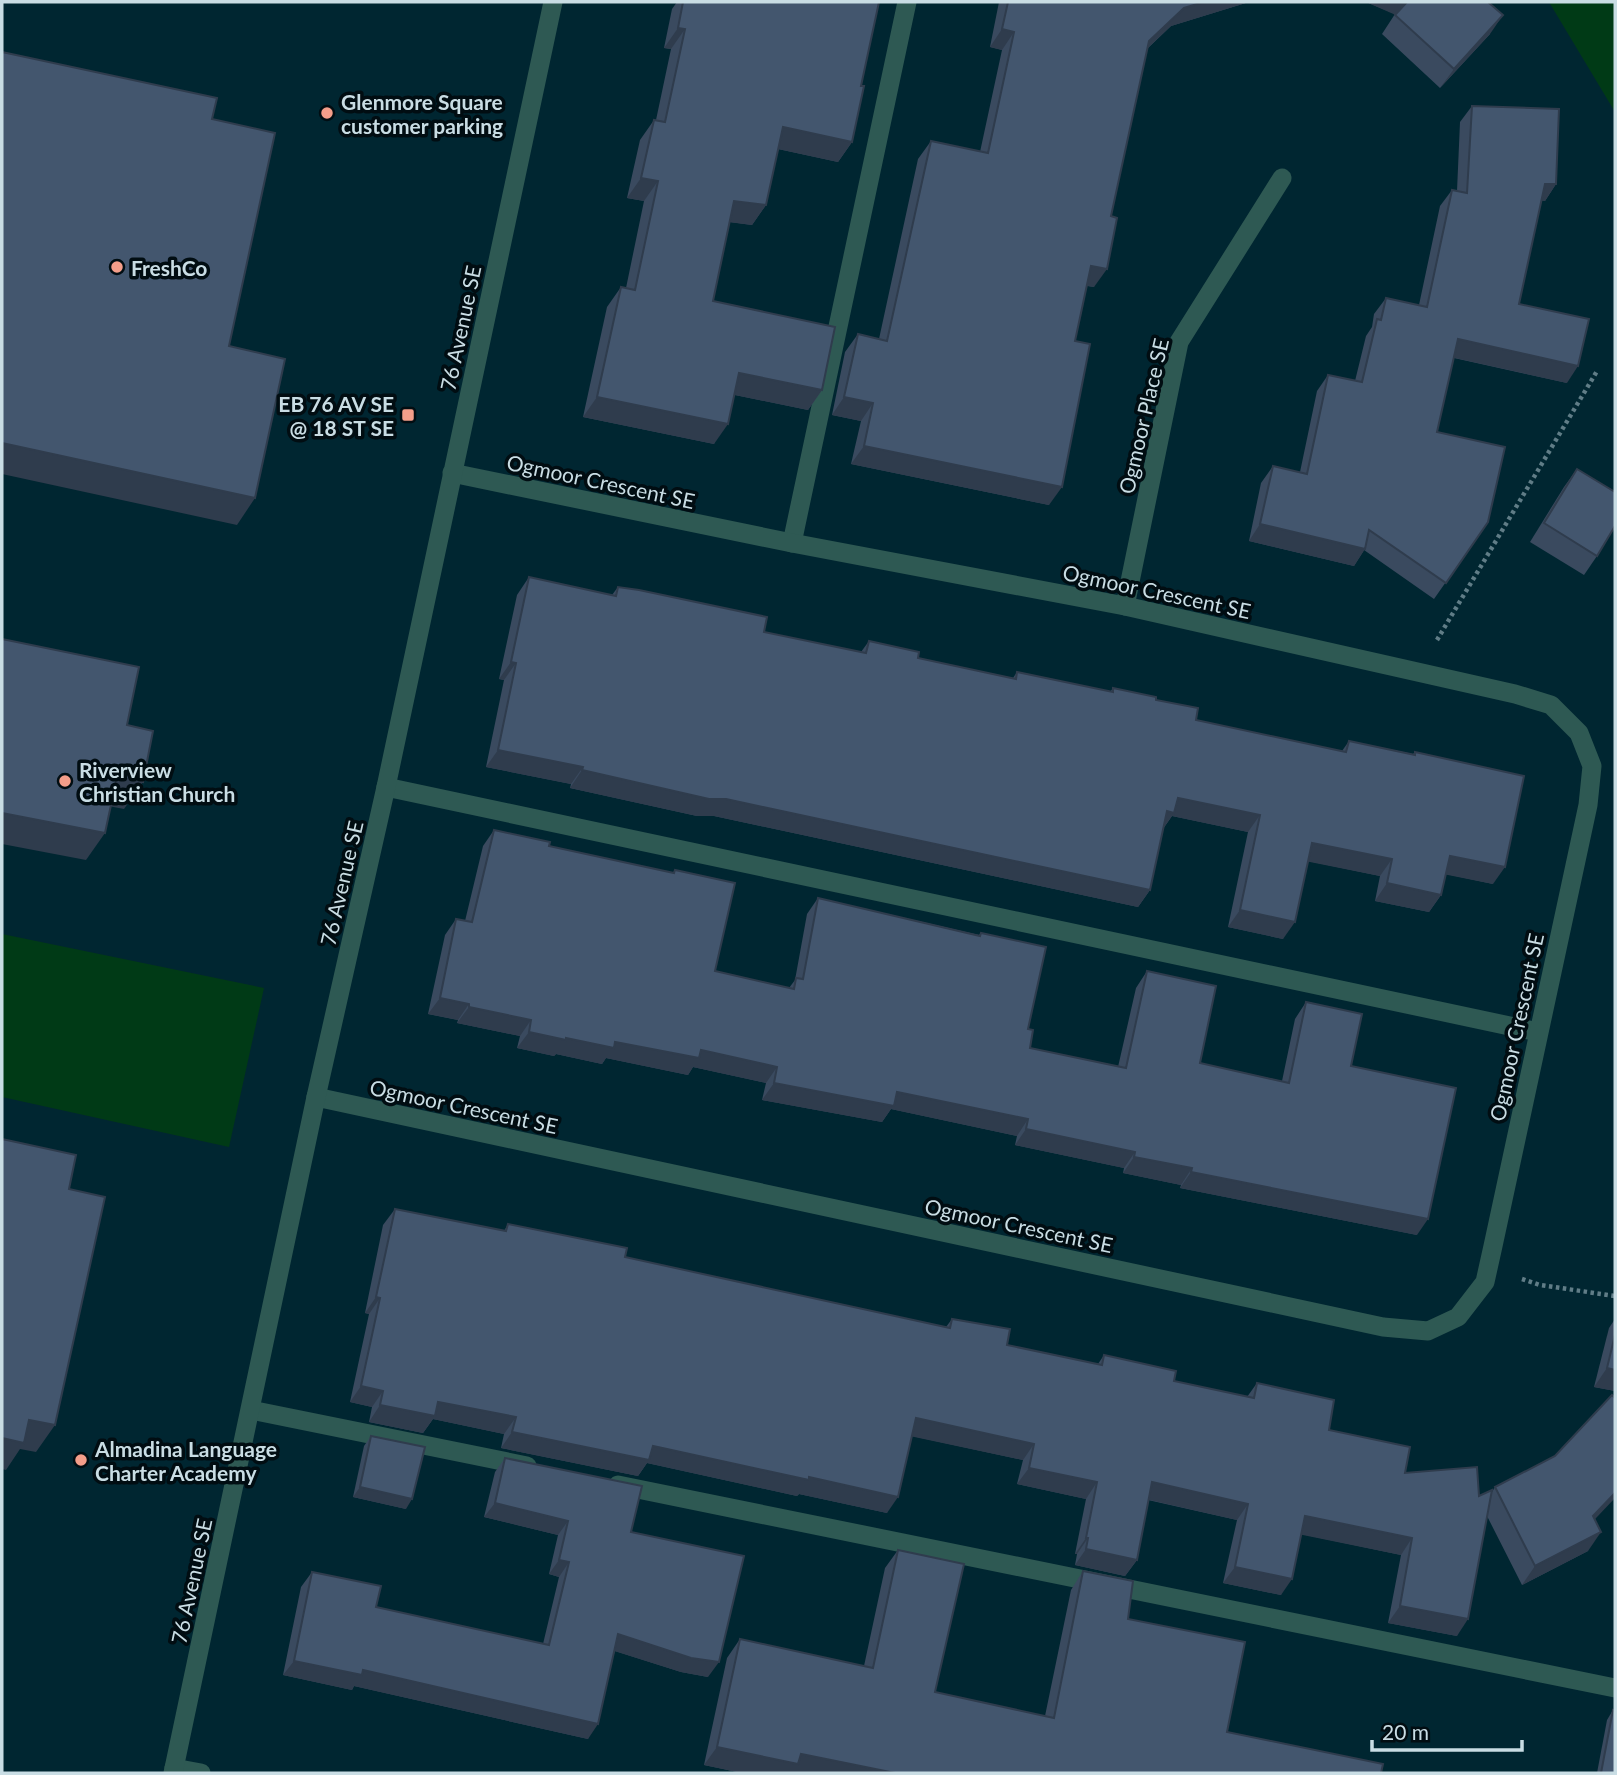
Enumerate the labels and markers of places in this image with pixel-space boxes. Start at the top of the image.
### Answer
place label: Glenmore Square customer parking [341,89,503,138]
marker: Glenmore Square customer parking [319,105,335,121]
place label: FreshCo [131,255,207,280]
marker: FreshCo [109,259,125,275]
place label: EB 76 AV SE @ 18 ST SE [278,391,394,440]
marker: EB 76 AV SE @ 18 ST SE [400,407,416,423]
place label: Riverview Christian Church [79,757,235,806]
marker: Riverview Christian Church [57,773,73,789]
place label: Almadina Language Charter Academy [94,1436,277,1485]
marker: Almadina Language Charter Academy [73,1452,89,1468]

